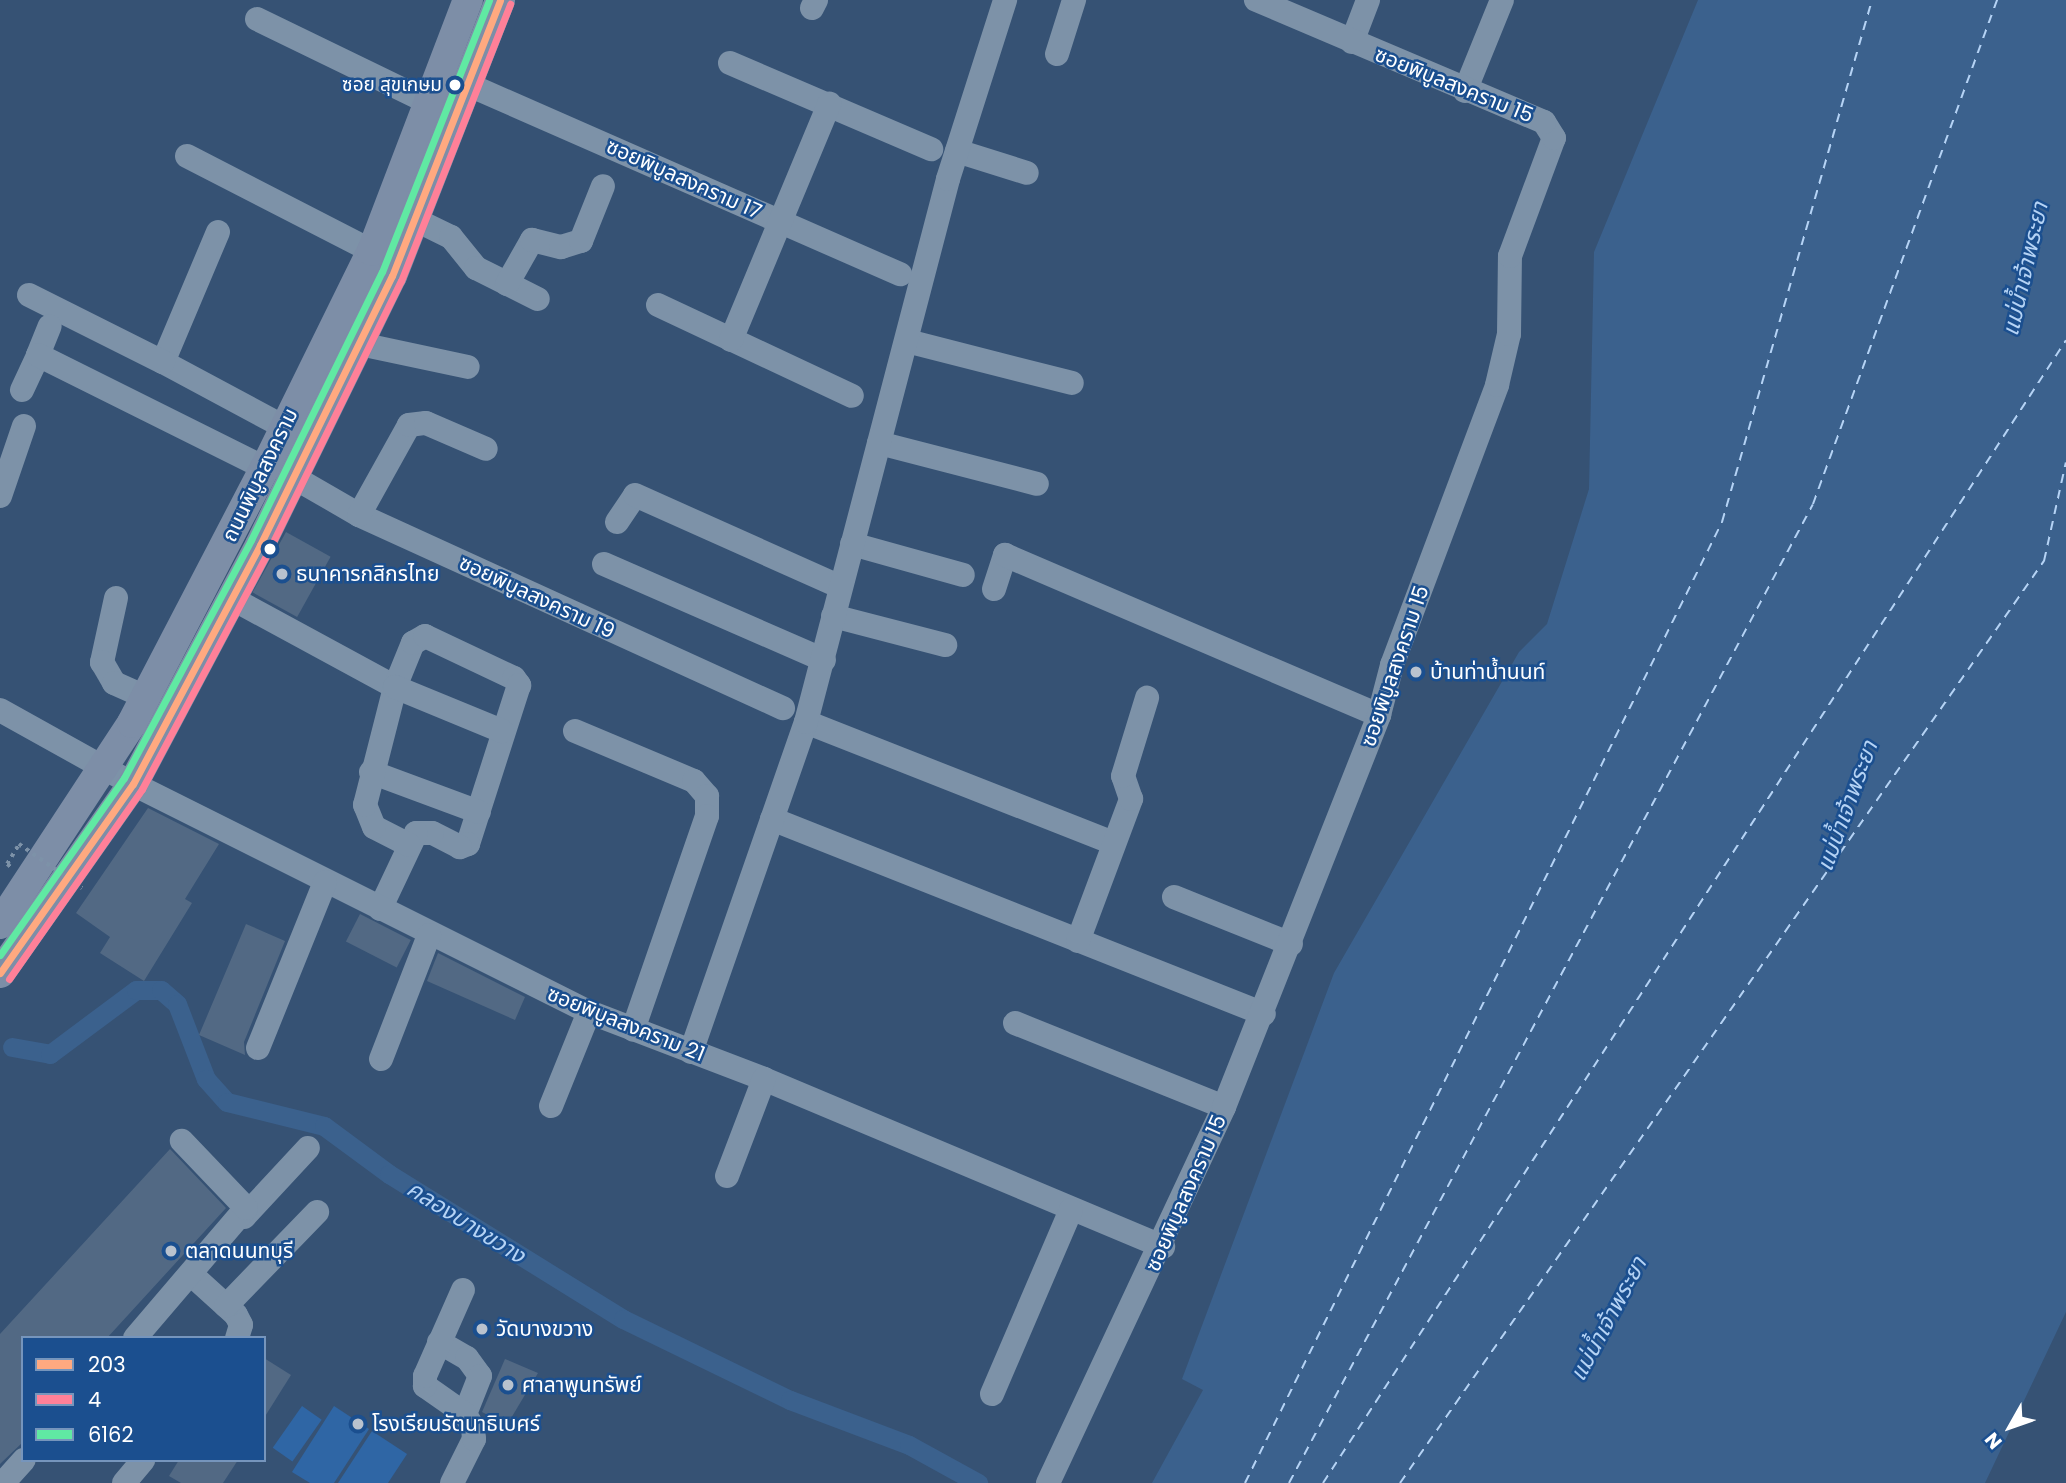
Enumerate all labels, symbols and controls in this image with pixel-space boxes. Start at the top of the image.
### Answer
street label: ซอยพิบูลสงคราม 15 [1371,42,1537,128]
place label: ซอย สุขเกษม [342,74,442,96]
marker: ซอย สุขเกษม [448,78,462,92]
street label: ซอยพิบูลสงคราม 17 [603,134,765,224]
water label: แม่น้ำเจ้าพระยา [1996,199,2054,339]
street label: ถนนพิบูลสงคราม [217,404,303,546]
unlabelled marker [263,542,277,556]
street label: ซอยพิบูลสงคราม 19 [455,550,619,644]
place label: ธนาคารกสิกรไทย [296,561,440,587]
marker: ธนาคารกสิกรไทย [274,566,290,582]
street label: ซอยพิบูลสงคราม 15 [1356,582,1434,750]
place label: บ้านท่าน้ำนนท์ [1430,659,1545,685]
marker: บ้านท่าน้ำนนท์ [1408,664,1424,680]
water label: แม่น้ำเจ้าพระยา [1811,737,1883,875]
street label: ซอยพิบูลสงคราม 21 [544,981,708,1067]
street label: ซอยพิบูลสงคราม 15 [1140,1111,1232,1275]
water label: คลองบางขวาง [402,1175,530,1269]
place label: ตลาดนนทบุรี [185,1238,293,1264]
marker: ตลาดนนทบุรี [163,1243,179,1259]
water label: แม่น้ำเจ้าพระยา [1564,1252,1652,1386]
place label: วัดบางขวาง [496,1316,593,1342]
marker: วัดบางขวาง [474,1321,490,1337]
legend [21,1336,266,1462]
text: 203 [88,1350,126,1379]
place label: ศาลาพูนทรัพย์ [522,1372,642,1398]
marker: ศาลาพูนทรัพย์ [500,1377,516,1393]
text: 4 [88,1385,101,1414]
north arrow [1975,1392,2045,1462]
place label: โรงเรียนรัตนาธิเบศร์ [372,1411,540,1437]
marker: โรงเรียนรัตนาธิเบศร์ [350,1416,366,1432]
text: 6162 [88,1420,133,1449]
text: N [1979,1427,2008,1455]

